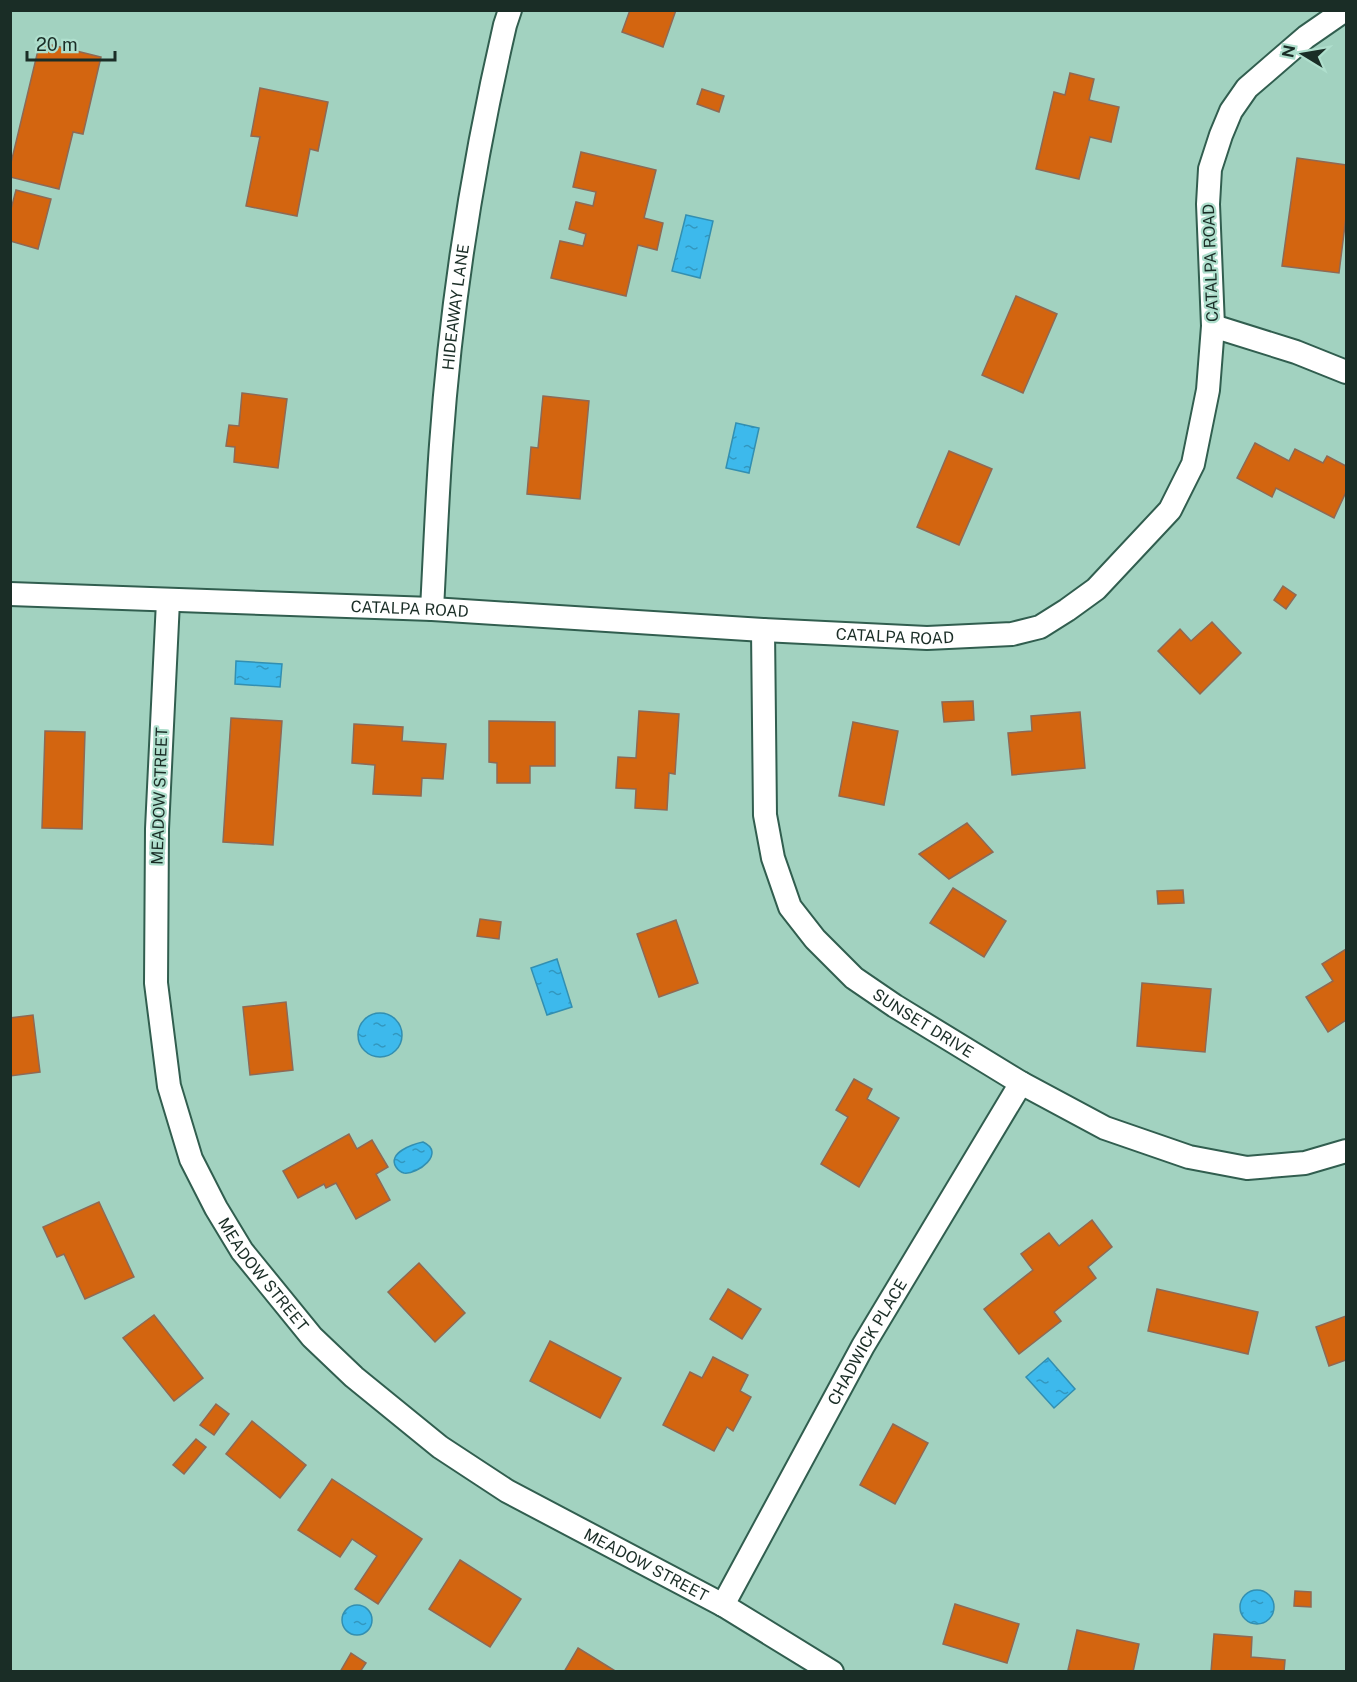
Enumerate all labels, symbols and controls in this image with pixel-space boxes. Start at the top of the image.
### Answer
scale bar [27,24,116,62]
north arrow [1273,24,1333,84]
text: 20 m [36,34,78,55]
text: N [1278,43,1299,59]
street label: CATALPA ROAD [1199,204,1222,322]
street label: HIDEAWAY LANE [438,243,473,371]
street label: CATALPA ROAD [350,597,469,621]
street label: CATALPA ROAD [835,625,954,648]
street label: MEADOW STREET [148,726,171,865]
street label: SUNSET DRIVE [869,985,977,1062]
street label: MEADOW STREET [214,1214,313,1335]
street label: CHADWICK PLACE [824,1276,911,1409]
street label: MEADOW STREET [581,1524,712,1606]

